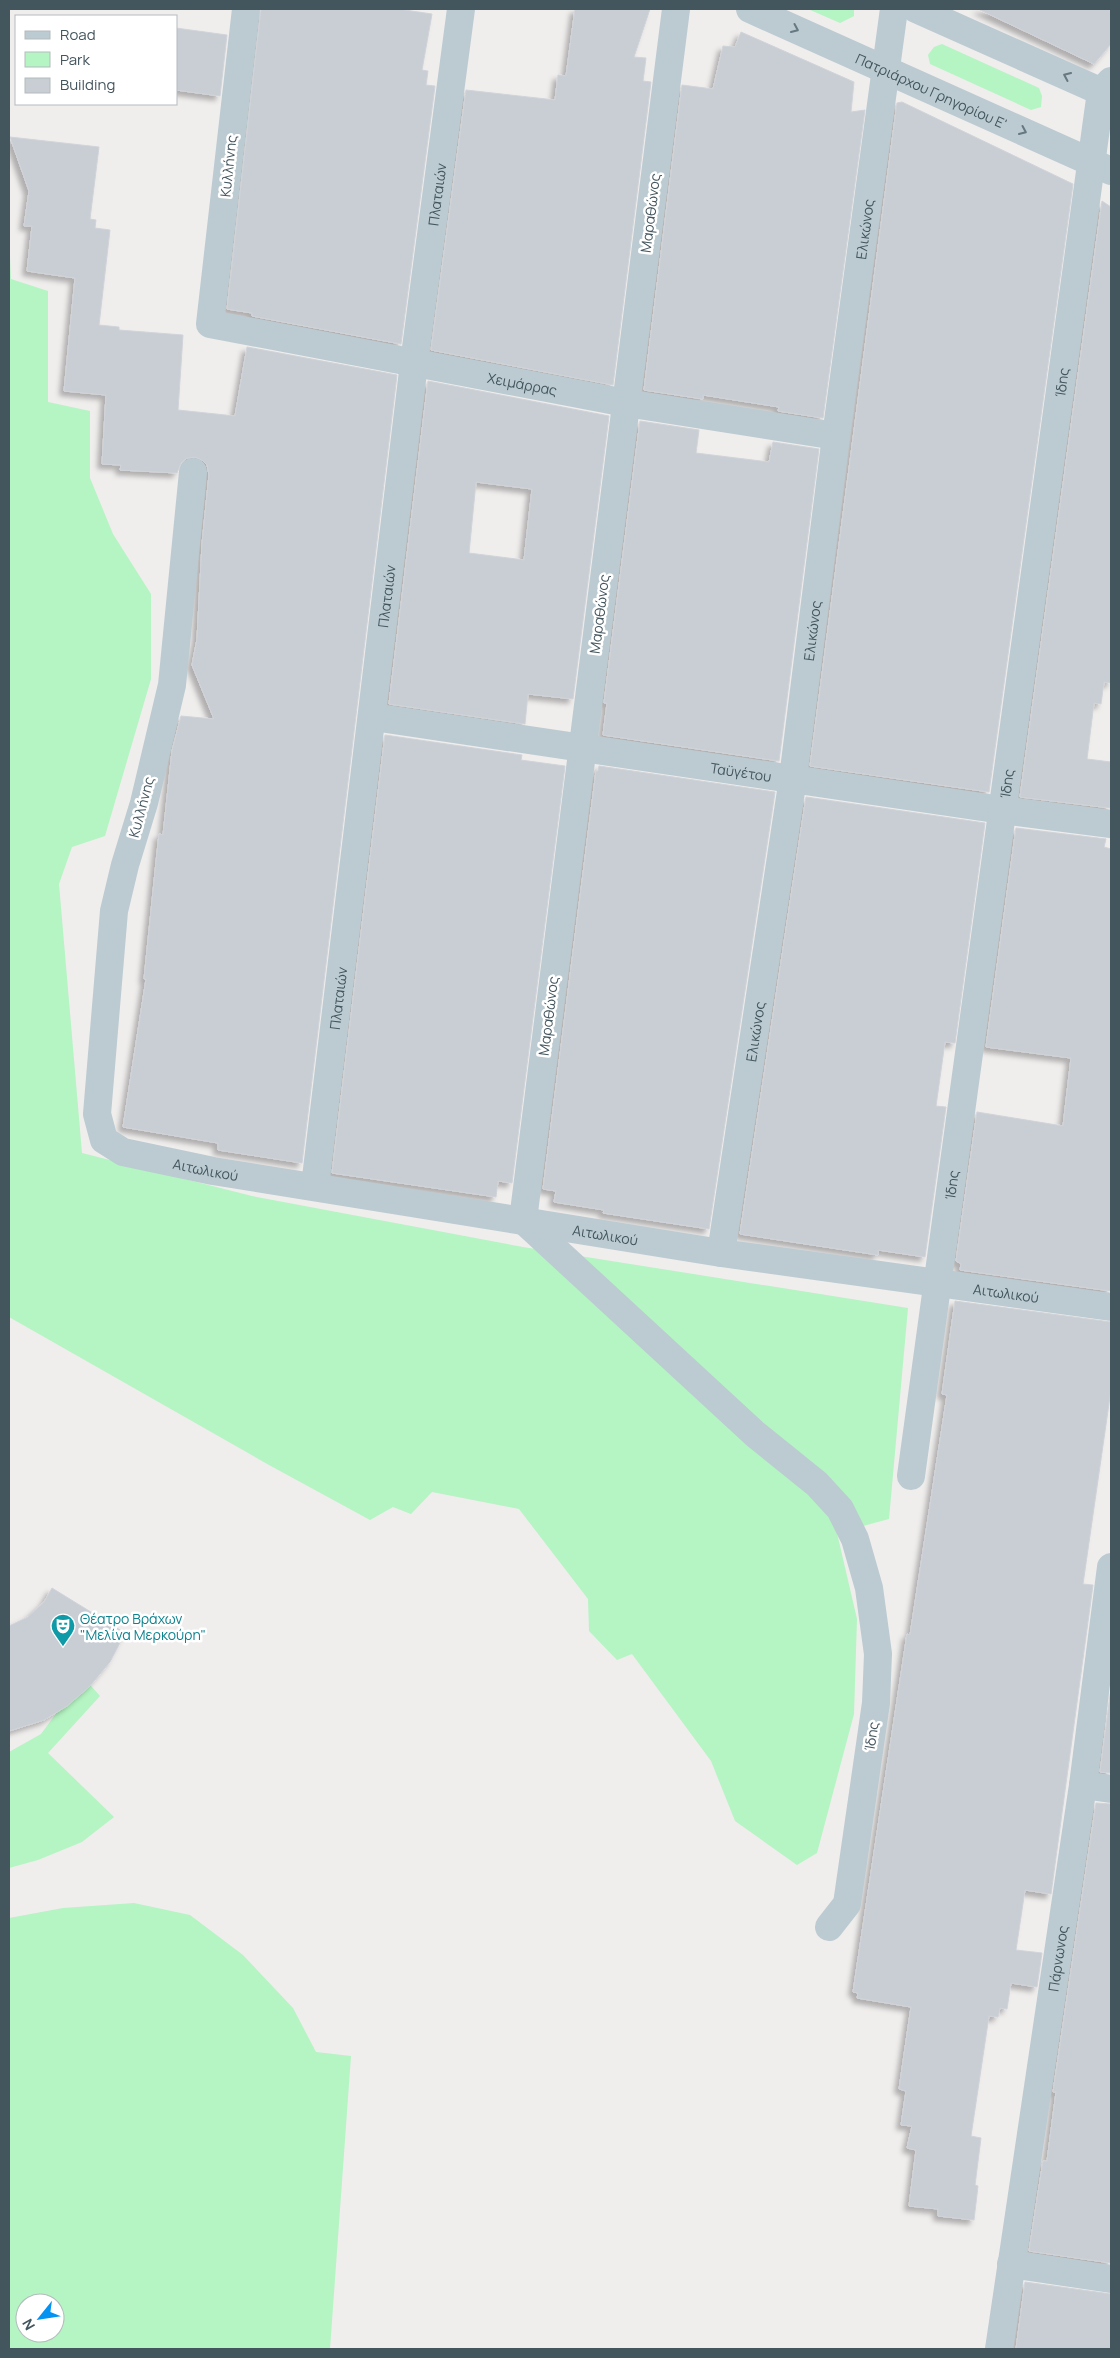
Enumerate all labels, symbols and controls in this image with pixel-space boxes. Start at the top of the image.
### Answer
legend [15,15,178,105]
one-way arrow [790,22,799,33]
text: Road [60,24,96,45]
street label: Πατριάρχου Γρηγορίου Ε' [853,48,1010,133]
text: Park [60,49,90,70]
one-way arrow [1063,72,1072,83]
text: Building [60,74,115,95]
one-way arrow [1018,125,1027,136]
street label: Κυλλήνης [215,134,241,198]
street label: Πλαταιών [423,162,450,227]
street label: Μαραθώνος [636,172,664,254]
street label: Ελικώνος [851,197,878,260]
street label: Ίδης [1050,366,1073,398]
street label: Χειμάρρας [486,367,559,399]
street label: Πλαταιών [373,564,399,629]
street label: Μαραθώνος [585,573,613,655]
street label: Ελικώνος [798,599,825,662]
street label: Ταϋγέτου [709,758,773,785]
street label: Ίδης [995,768,1017,799]
street label: Κυλλήνης [124,774,158,840]
street label: Πλαταιών [324,966,351,1031]
street label: Μαραθώνος [534,975,562,1057]
street label: Ελικώνος [741,1000,769,1063]
street label: Αιτωλικού [171,1153,240,1184]
street label: Ίδης [940,1169,962,1200]
street label: Αιτωλικού [571,1220,640,1249]
street label: Αιτωλικού [972,1279,1040,1306]
place label: Θέατρο Βράχων "Μελίνα Μερκούρη" [80,1609,206,1644]
theatre icon: Θέατρο Βράχων "Μελίνα Μερκούρη" [50,1613,76,1647]
street label: Ίδης [859,1720,883,1752]
street label: Πάρνωνος [1043,1924,1072,1993]
north arrow [15,2293,65,2343]
text: N [18,2316,39,2334]

